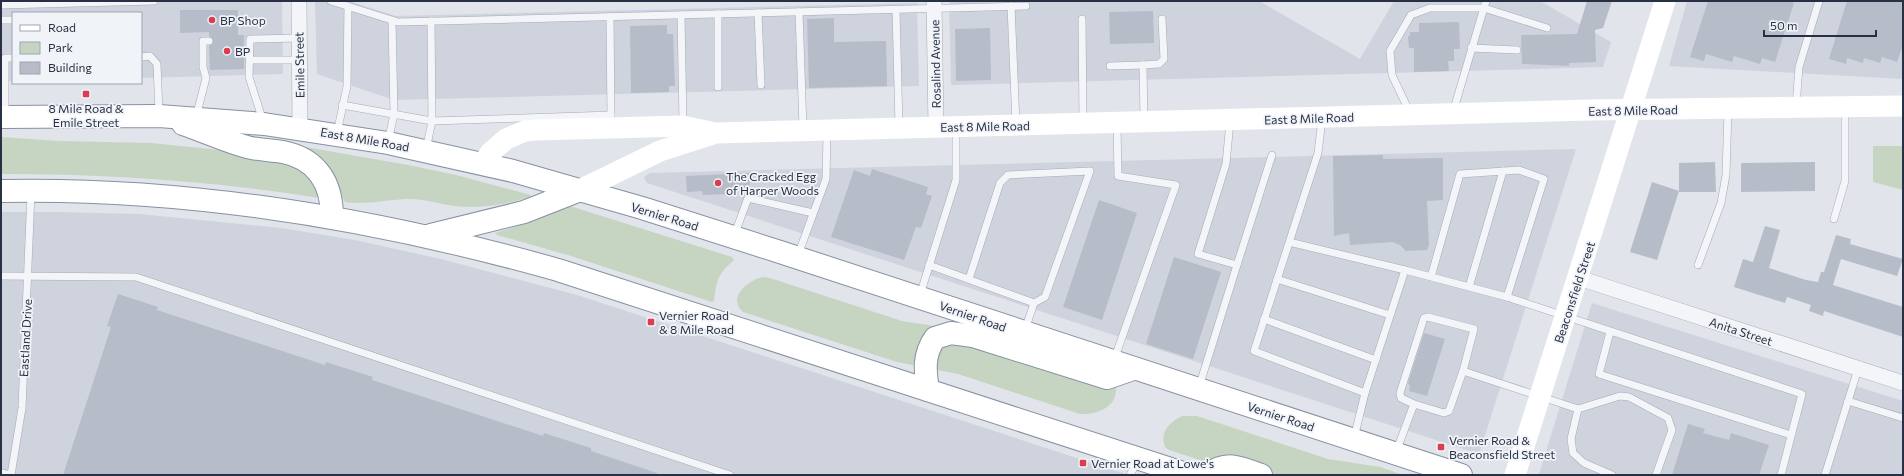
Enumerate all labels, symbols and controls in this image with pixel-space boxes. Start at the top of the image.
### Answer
legend [12,12,142,84]
scale bar [1764,12,1876,38]
place label: BP Shop [220,13,266,27]
marker: BP Shop [207,15,217,25]
text: 50 m [1770,18,1798,32]
text: Road [48,20,76,34]
street label: Rosalind Avenue [927,20,943,108]
street label: Emile Street [291,32,307,98]
text: Park [48,40,74,54]
place label: BP [235,44,251,58]
marker: BP [222,46,232,56]
text: Building [48,60,92,74]
marker: 8 Mile Road & Emile Street [81,89,91,99]
place label: 8 Mile Road & Emile Street [49,101,124,129]
street label: East 8 Mile Road [1588,102,1678,118]
street label: East 8 Mile Road [1264,109,1354,127]
street label: East 8 Mile Road [940,118,1030,134]
street label: East 8 Mile Road [320,124,411,154]
place label: The Cracked Egg of Harper Woods [726,169,819,197]
marker: The Cracked Egg of Harper Woods [713,178,723,188]
street label: Vernier Road [630,199,701,233]
street label: Beaconsfield Street [1551,239,1597,345]
street label: Vernier Road [938,298,1008,334]
street label: Eastland Drive [16,299,34,377]
place label: Vernier Road & 8 Mile Road [659,308,734,336]
street label: Anita Street [1708,314,1774,348]
marker: Vernier Road & 8 Mile Road [646,317,656,327]
street label: Vernier Road [1246,399,1316,433]
place label: Vernier Road & Beaconsfield Street [1449,433,1555,461]
marker: Vernier Road & Beaconsfield Street [1436,442,1446,452]
place label: Vernier Road at Lowe's [1091,456,1214,470]
marker: Vernier Road at Lowe's [1078,458,1088,468]

